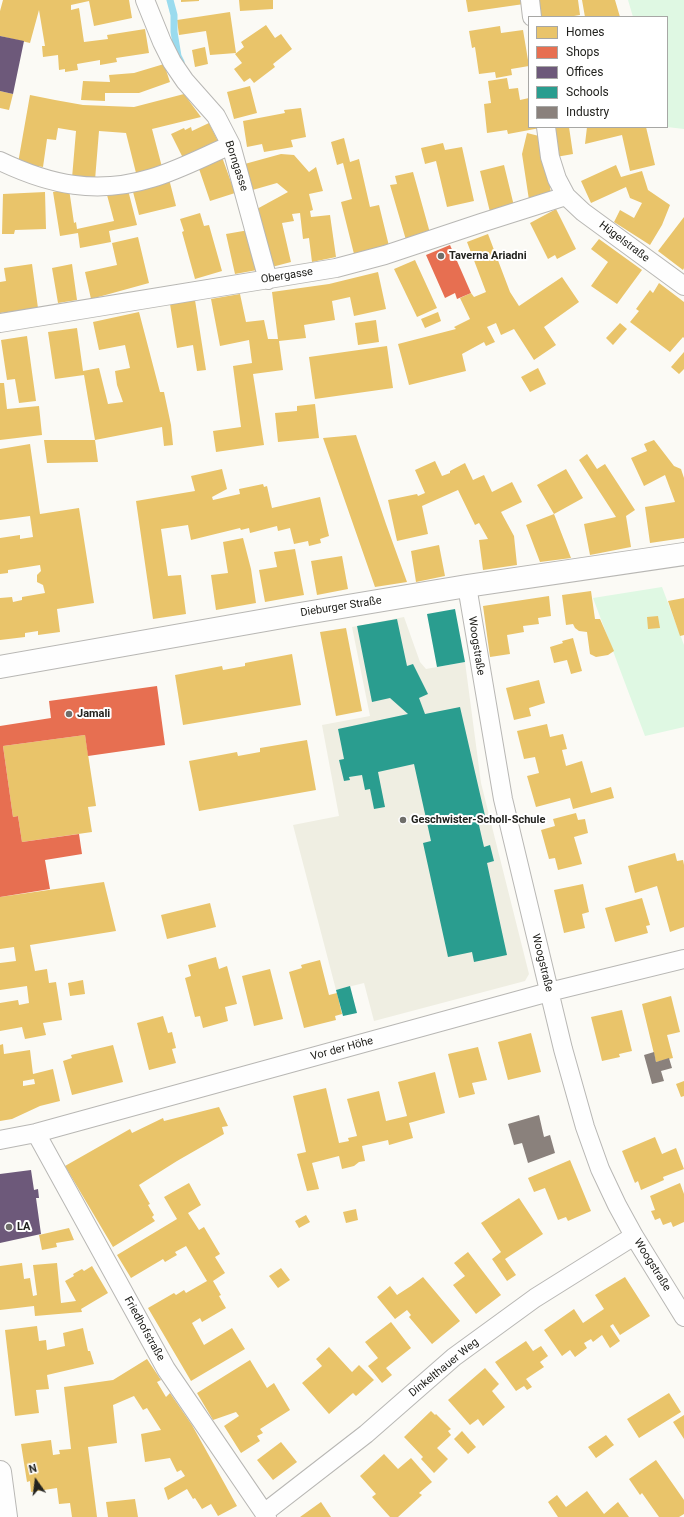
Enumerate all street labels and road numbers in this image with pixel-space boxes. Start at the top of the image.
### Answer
street label: Borngasse [222,139,250,193]
street label: Hügelstraße [596,219,652,265]
street label: Obergasse [260,265,314,287]
street label: Dieburger Straße [299,594,383,620]
street label: Woogstraße [465,616,487,676]
street label: Woogstraße [528,933,556,993]
street label: Vor der Höhe [309,1034,375,1064]
street label: Woogstraße [631,1236,673,1294]
street label: Friedhofstraße [121,1294,167,1364]
street label: Dinkelthauer Weg [407,1336,481,1400]

